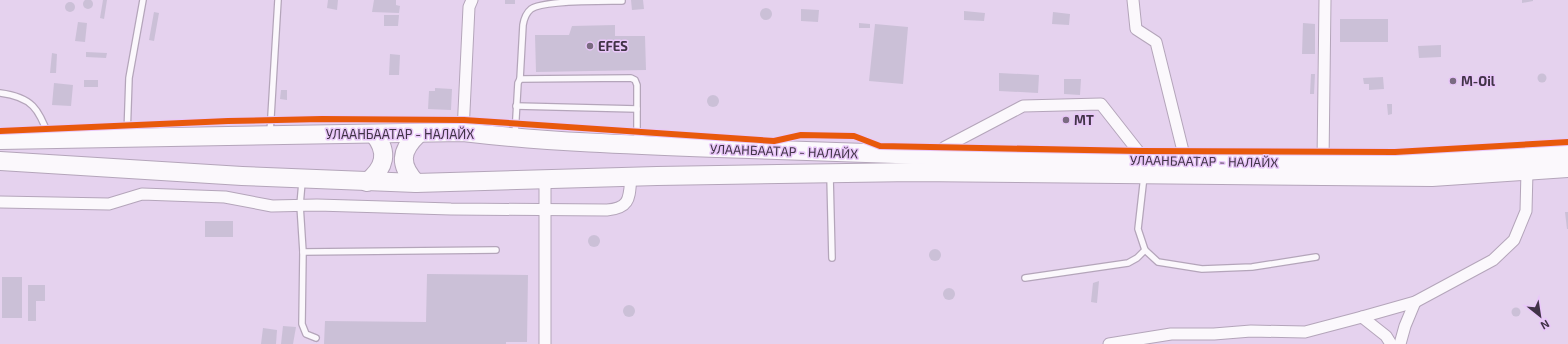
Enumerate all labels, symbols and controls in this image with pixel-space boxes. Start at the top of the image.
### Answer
place label: EFES [598,38,628,54]
marker: EFES [585,41,595,51]
place label: M-Oil [1461,73,1496,89]
marker: M-Oil [1448,76,1458,86]
place label: MT [1074,112,1094,128]
marker: MT [1061,115,1071,125]
street label: УЛААНБААТАР - НАЛАЙХ [326,126,474,142]
street label: УЛААНБААТАР - НАЛАЙХ [710,140,858,162]
street label: УЛААНБААТАР - НАЛАЙХ [1130,152,1278,170]
north arrow [1520,296,1560,336]
text: N [1539,317,1552,333]

